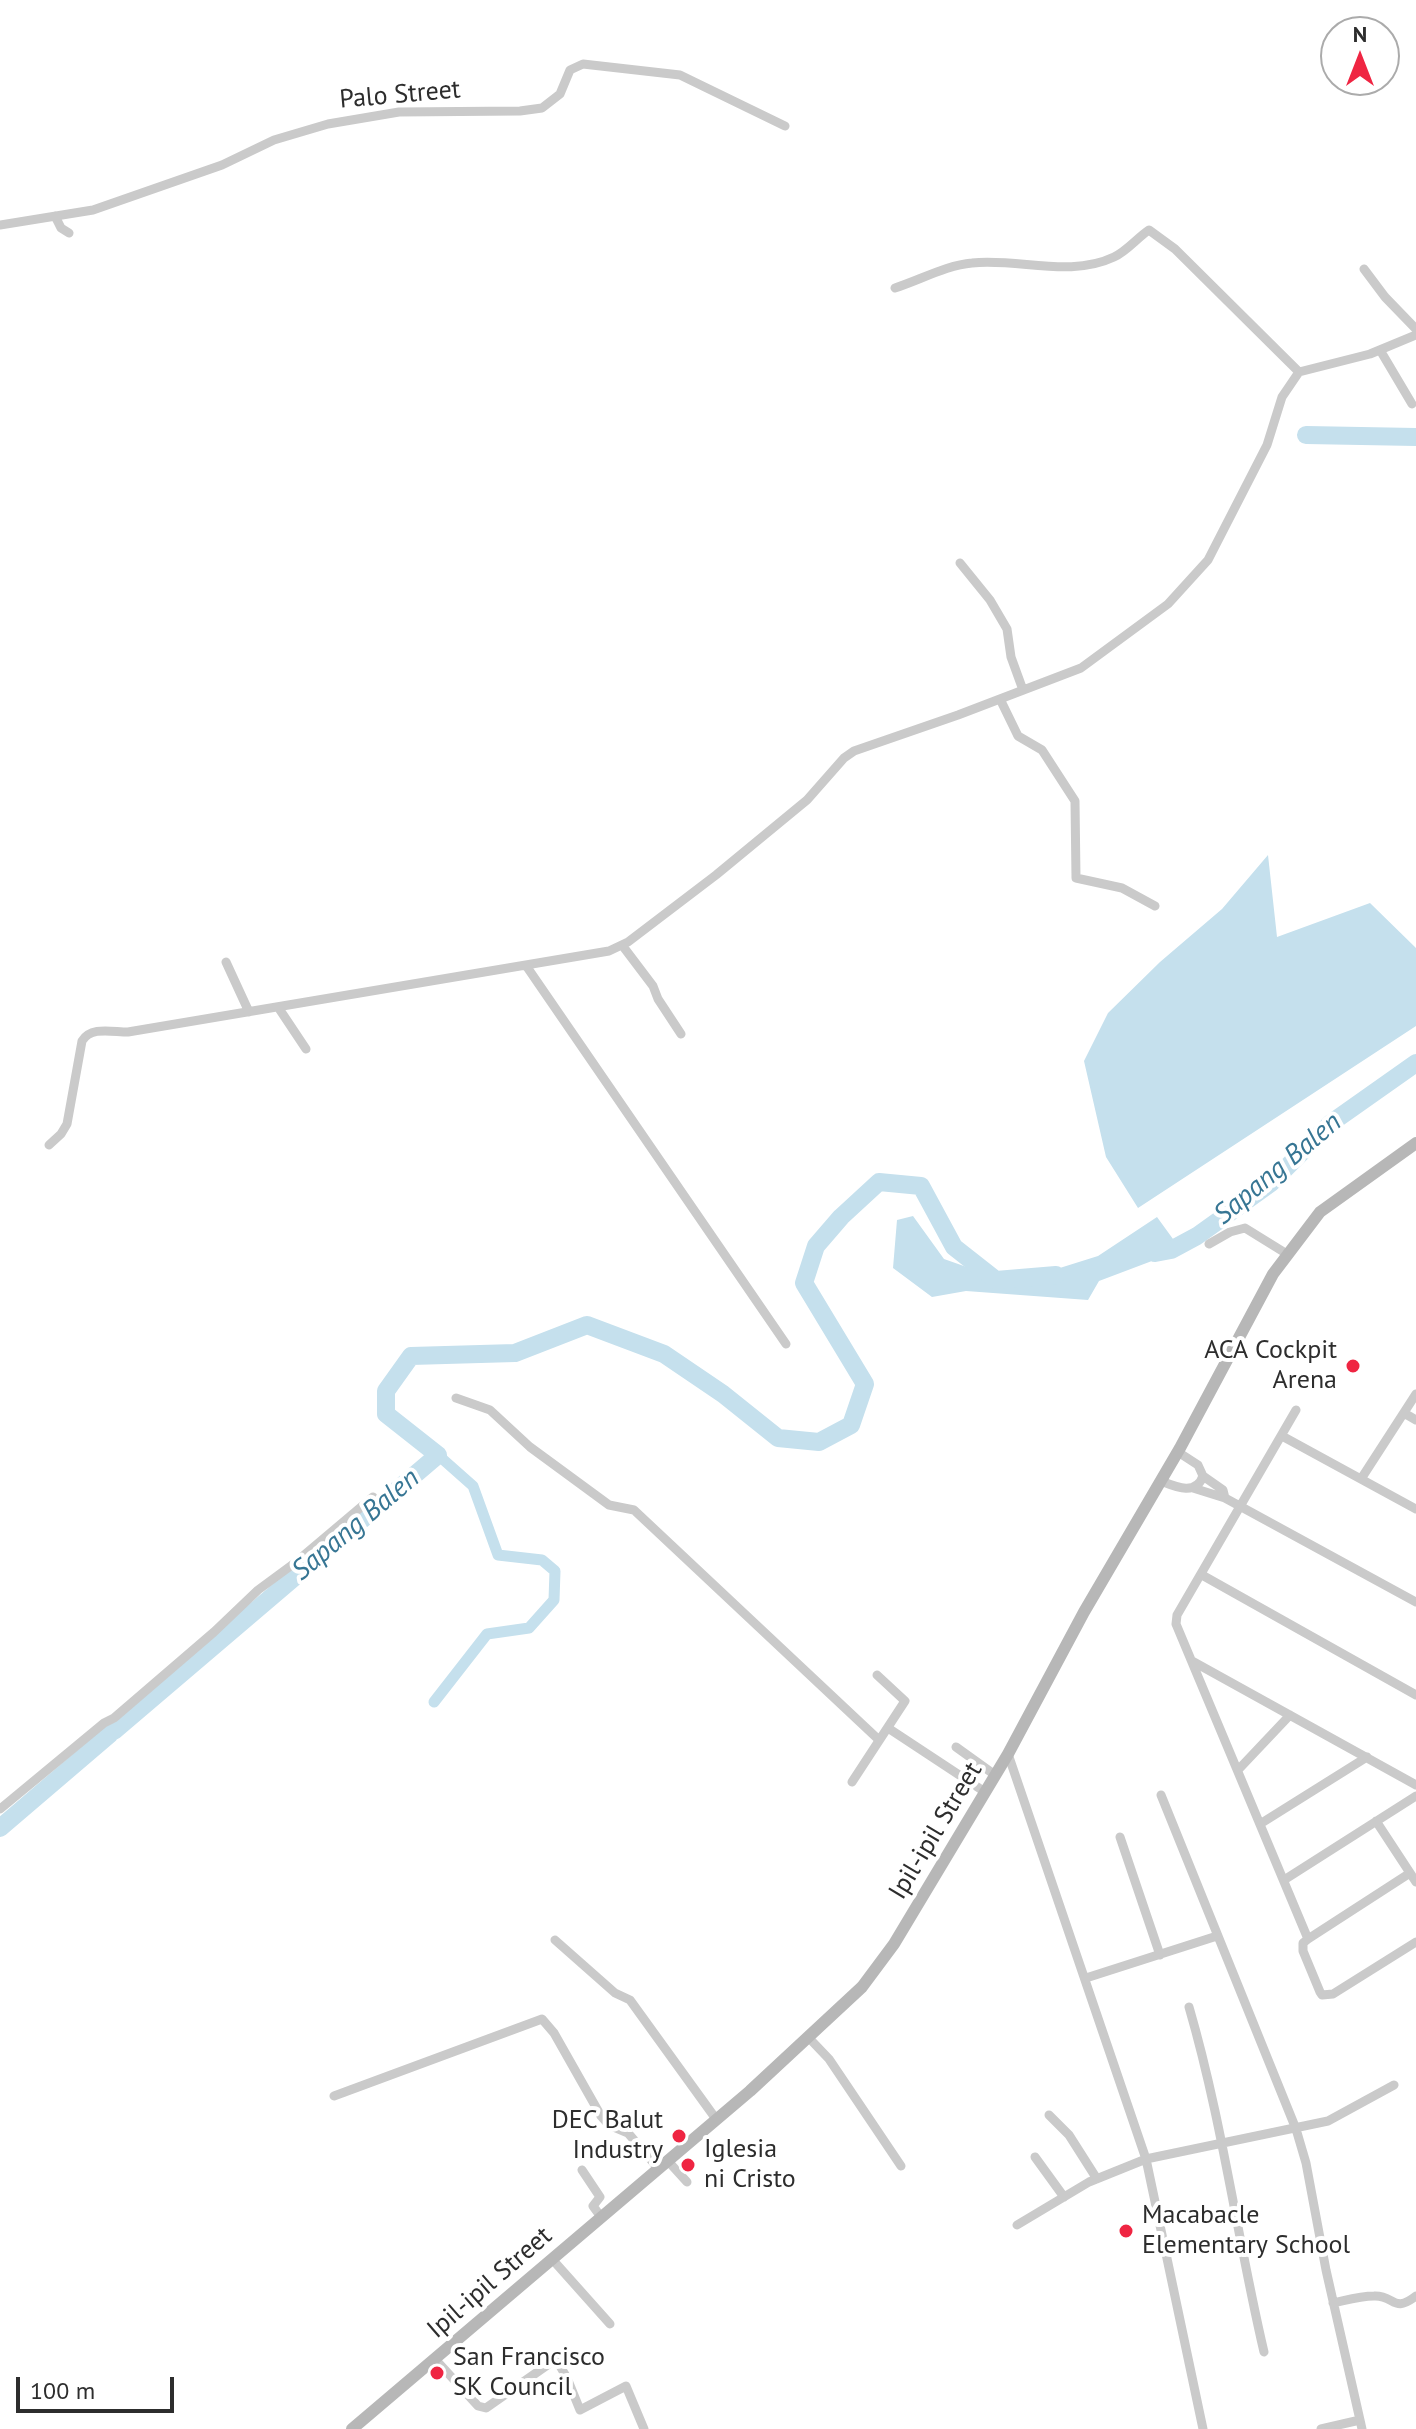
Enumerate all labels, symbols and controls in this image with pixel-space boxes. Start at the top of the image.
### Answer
north arrow [1320,16,1400,96]
text: N [1353,20,1367,48]
street label: Palo Street [338,74,462,116]
water label: Sapang Balen [1207,1106,1349,1232]
place label: ACA Cockpit Arena [1204,1335,1337,1396]
marker: ACA Cockpit Arena [1344,1357,1362,1375]
water label: Sapang Balen [285,1462,427,1588]
street label: Ipil-ipil Street [883,1757,989,1905]
place label: DEC Balut Industry [552,2105,663,2166]
marker: DEC Balut Industry [670,2127,688,2145]
place label: Iglesia ni Cristo [704,2134,796,2196]
marker: Iglesia ni Cristo [679,2156,697,2174]
place label: Macabacle Elementary School [1142,2200,1350,2262]
street label: Ipil-ipil Street [421,2221,559,2345]
marker: Macabacle Elementary School [1117,2222,1135,2240]
place label: San Francisco SK Council [453,2342,605,2404]
scale bar [20,2361,178,2411]
marker: San Francisco SK Council [428,2364,446,2382]
text: 100 m [30,2375,95,2406]

